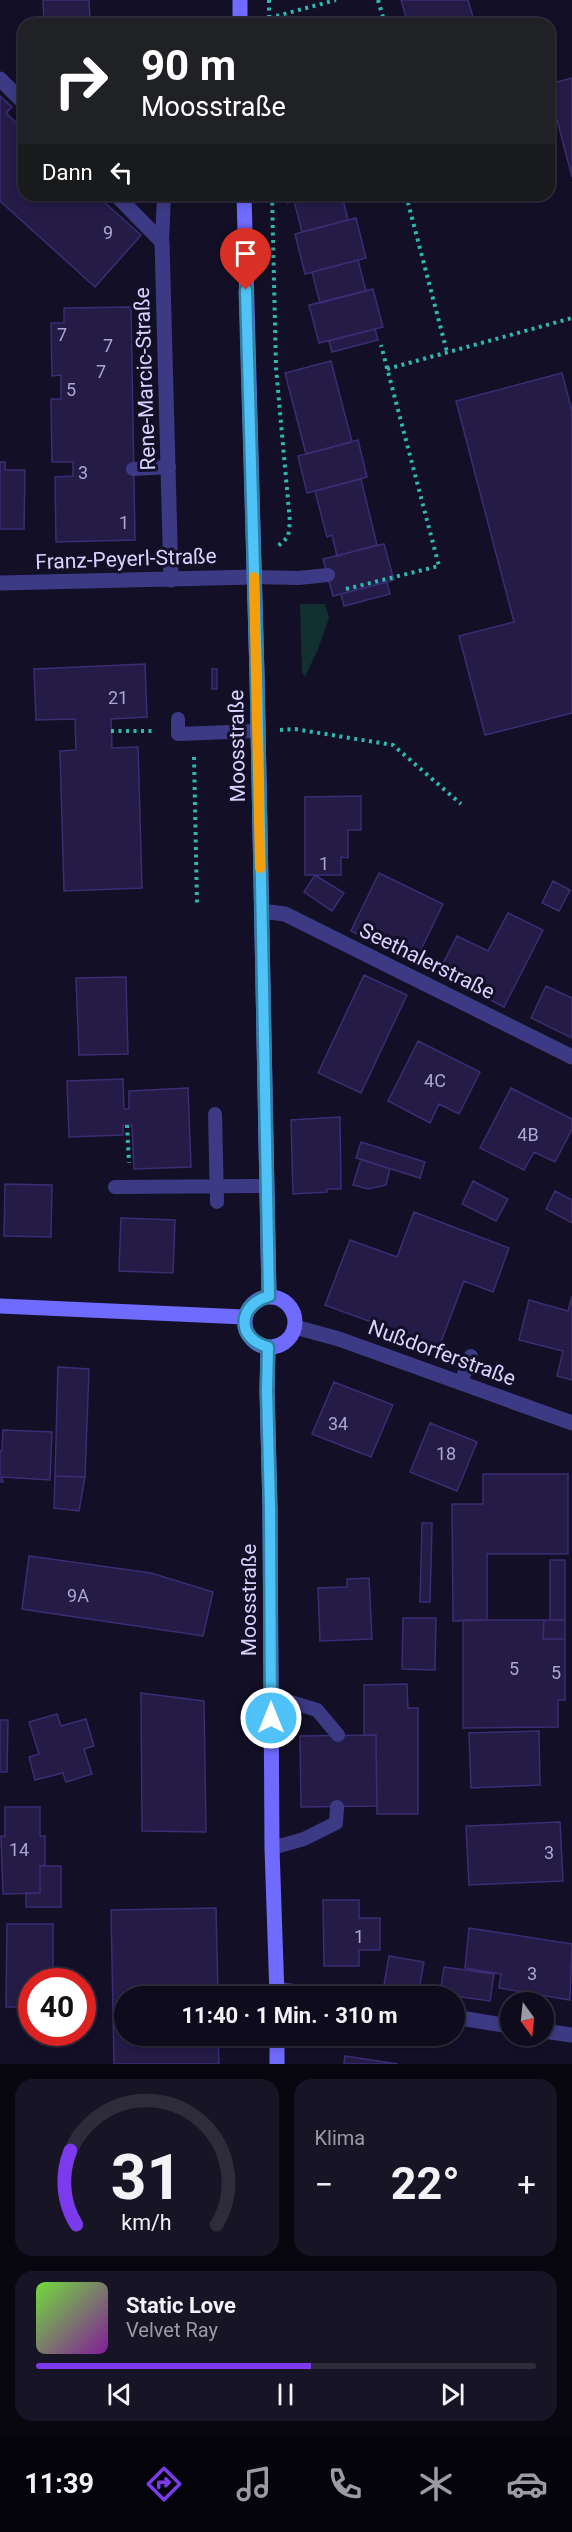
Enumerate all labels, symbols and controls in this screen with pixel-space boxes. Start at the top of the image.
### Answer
text: 90 m [141,41,236,90]
icon: right [42,42,120,120]
text: Moosstraße [141,91,286,123]
icon: left [105,156,138,189]
text: Dann [42,160,93,185]
house number: 9 [103,222,113,243]
pin [220,228,271,290]
icon: arrive [229,237,262,270]
street label: Rene-Marcic-Straße [130,287,160,471]
house number: 7 [57,324,67,345]
house number: 7 [103,335,113,356]
house number: 7 [96,361,106,382]
house number: 5 [66,379,76,400]
house number: 3 [78,462,88,483]
house number: 1 [119,512,129,533]
street label: Franz-Peyerl-Straße [35,544,217,574]
house number: 21 [108,687,128,708]
street label: Moosstraße [224,690,250,802]
house number: 1 [319,853,329,874]
street label: Seethalerstraße [355,918,499,1004]
house number: 4C [424,1070,446,1091]
house number: 4B [517,1124,539,1145]
street label: Nußdorferstraße [365,1315,519,1391]
house number: 34 [328,1413,348,1434]
house number: 18 [436,1443,456,1464]
street label: Moosstraße [237,1544,261,1656]
house number: 9A [67,1585,89,1606]
house number: 5 [509,1658,519,1679]
house number: 5 [551,1662,561,1683]
position arrow [239,1686,303,1750]
house number: 14 [9,1839,29,1860]
house number: 3 [544,1842,554,1863]
house number: 1 [354,1926,364,1947]
house number: 3 [527,1963,537,1984]
speed limit sign: 40 [18,1968,96,2046]
north arrow [500,1992,554,2046]
map controls [500,1992,554,2046]
text: 11:40 · 1 Min. · 310 m [181,2003,398,2028]
text: Klima [315,2126,365,2150]
text: 31 [111,2141,183,2214]
text: 22° [391,2157,460,2210]
text: − [315,2165,333,2204]
text: + [517,2165,536,2204]
text: km/h [122,2210,172,2235]
text: Static Love [126,2293,236,2318]
text: Velvet Ray [126,2318,218,2342]
icon: previous [103,2378,136,2411]
icon: pause [269,2378,302,2411]
icon: next [436,2378,469,2411]
icon: directions [143,2463,185,2505]
icon: music [233,2463,275,2505]
icon: phone [324,2463,366,2505]
icon: climate [415,2463,457,2505]
icon: car [506,2463,548,2505]
text: 11:39 [24,2468,94,2500]

